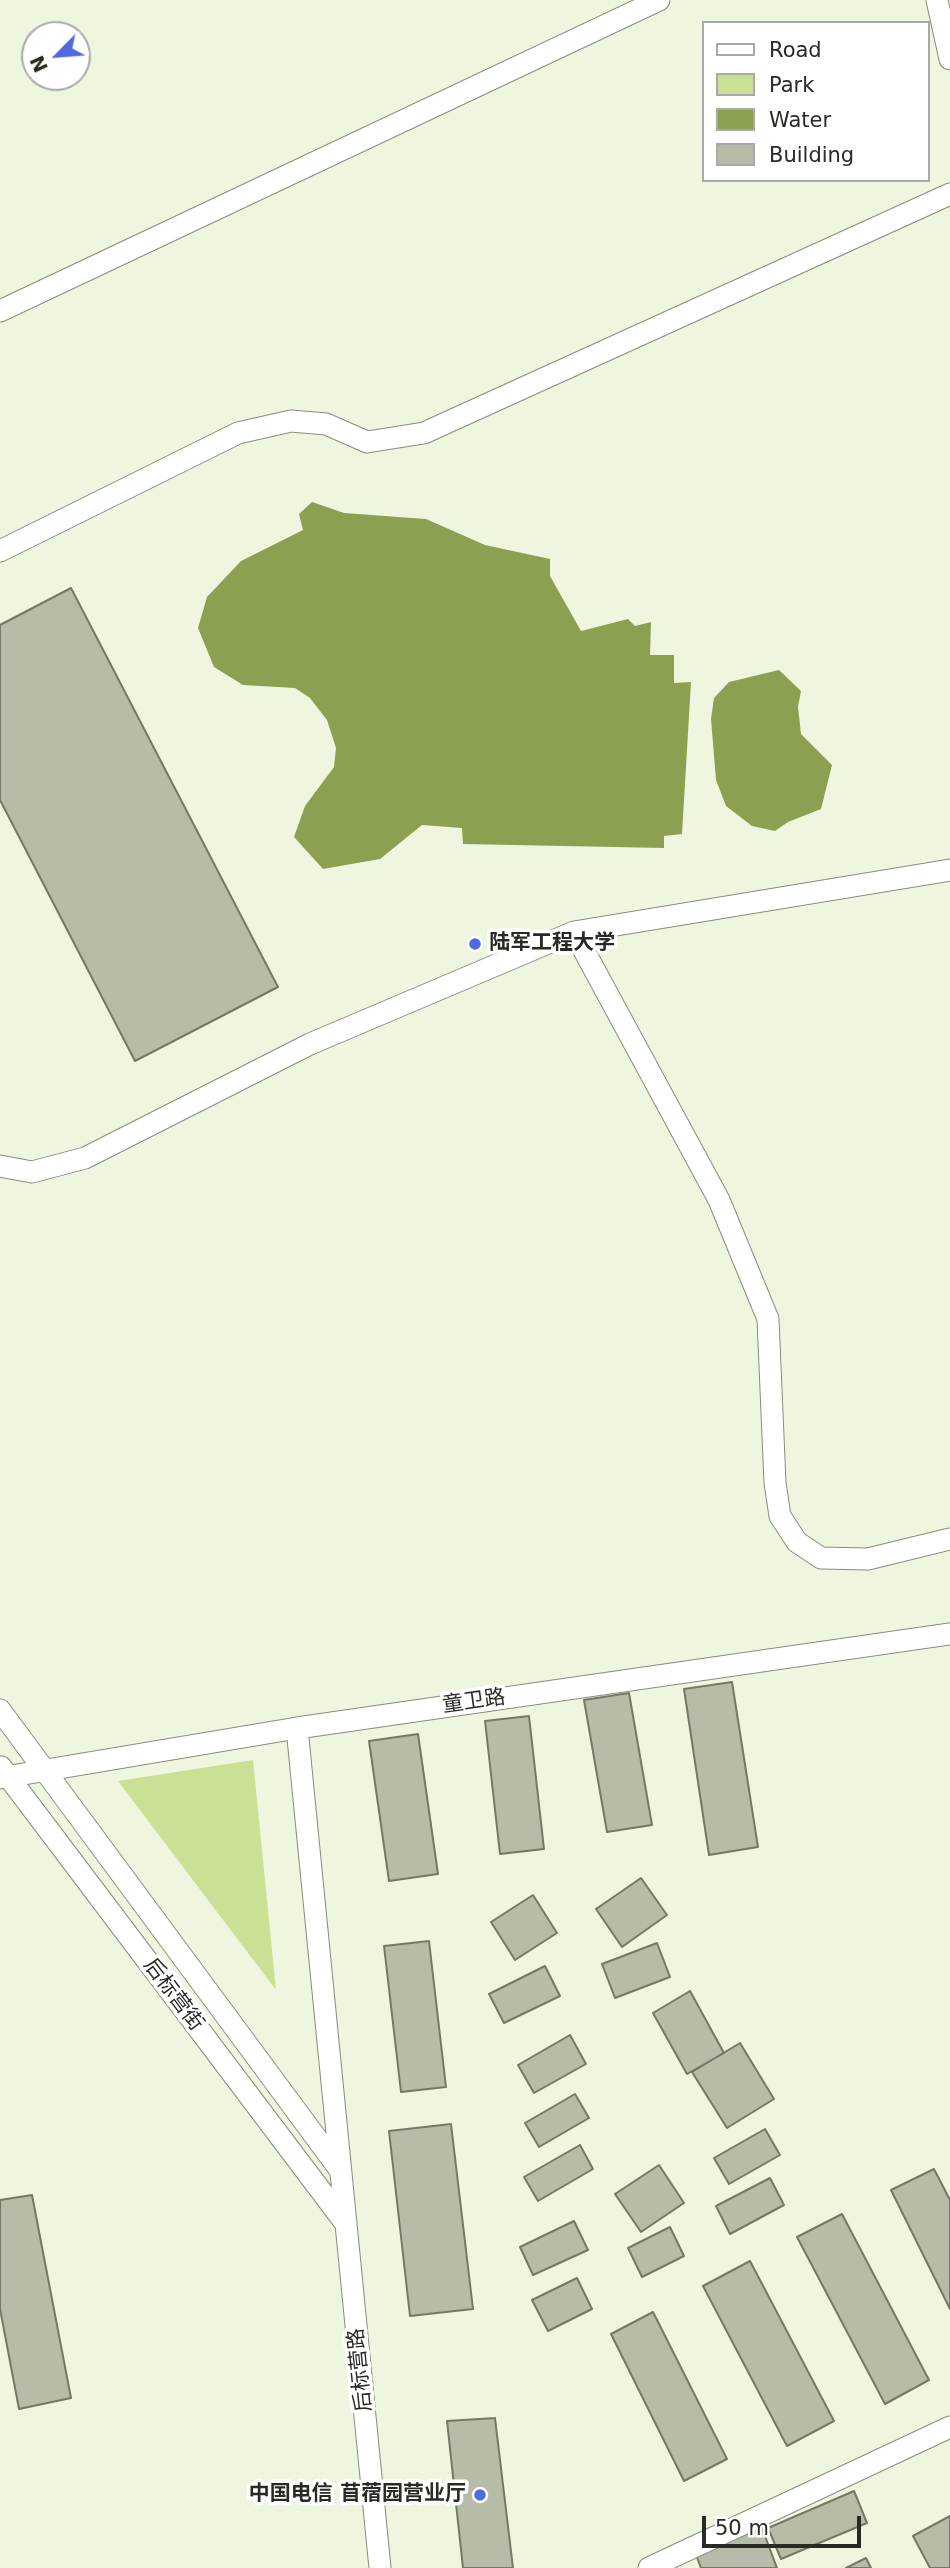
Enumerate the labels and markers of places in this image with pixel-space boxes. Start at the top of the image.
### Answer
place label: 陆军工程大学 [489,931,615,957]
marker: 陆军工程大学 [467,936,483,952]
place label: 中国电信 苜蓿园营业厅 [249,2482,466,2508]
marker: 中国电信 苜蓿园营业厅 [472,2487,488,2503]

